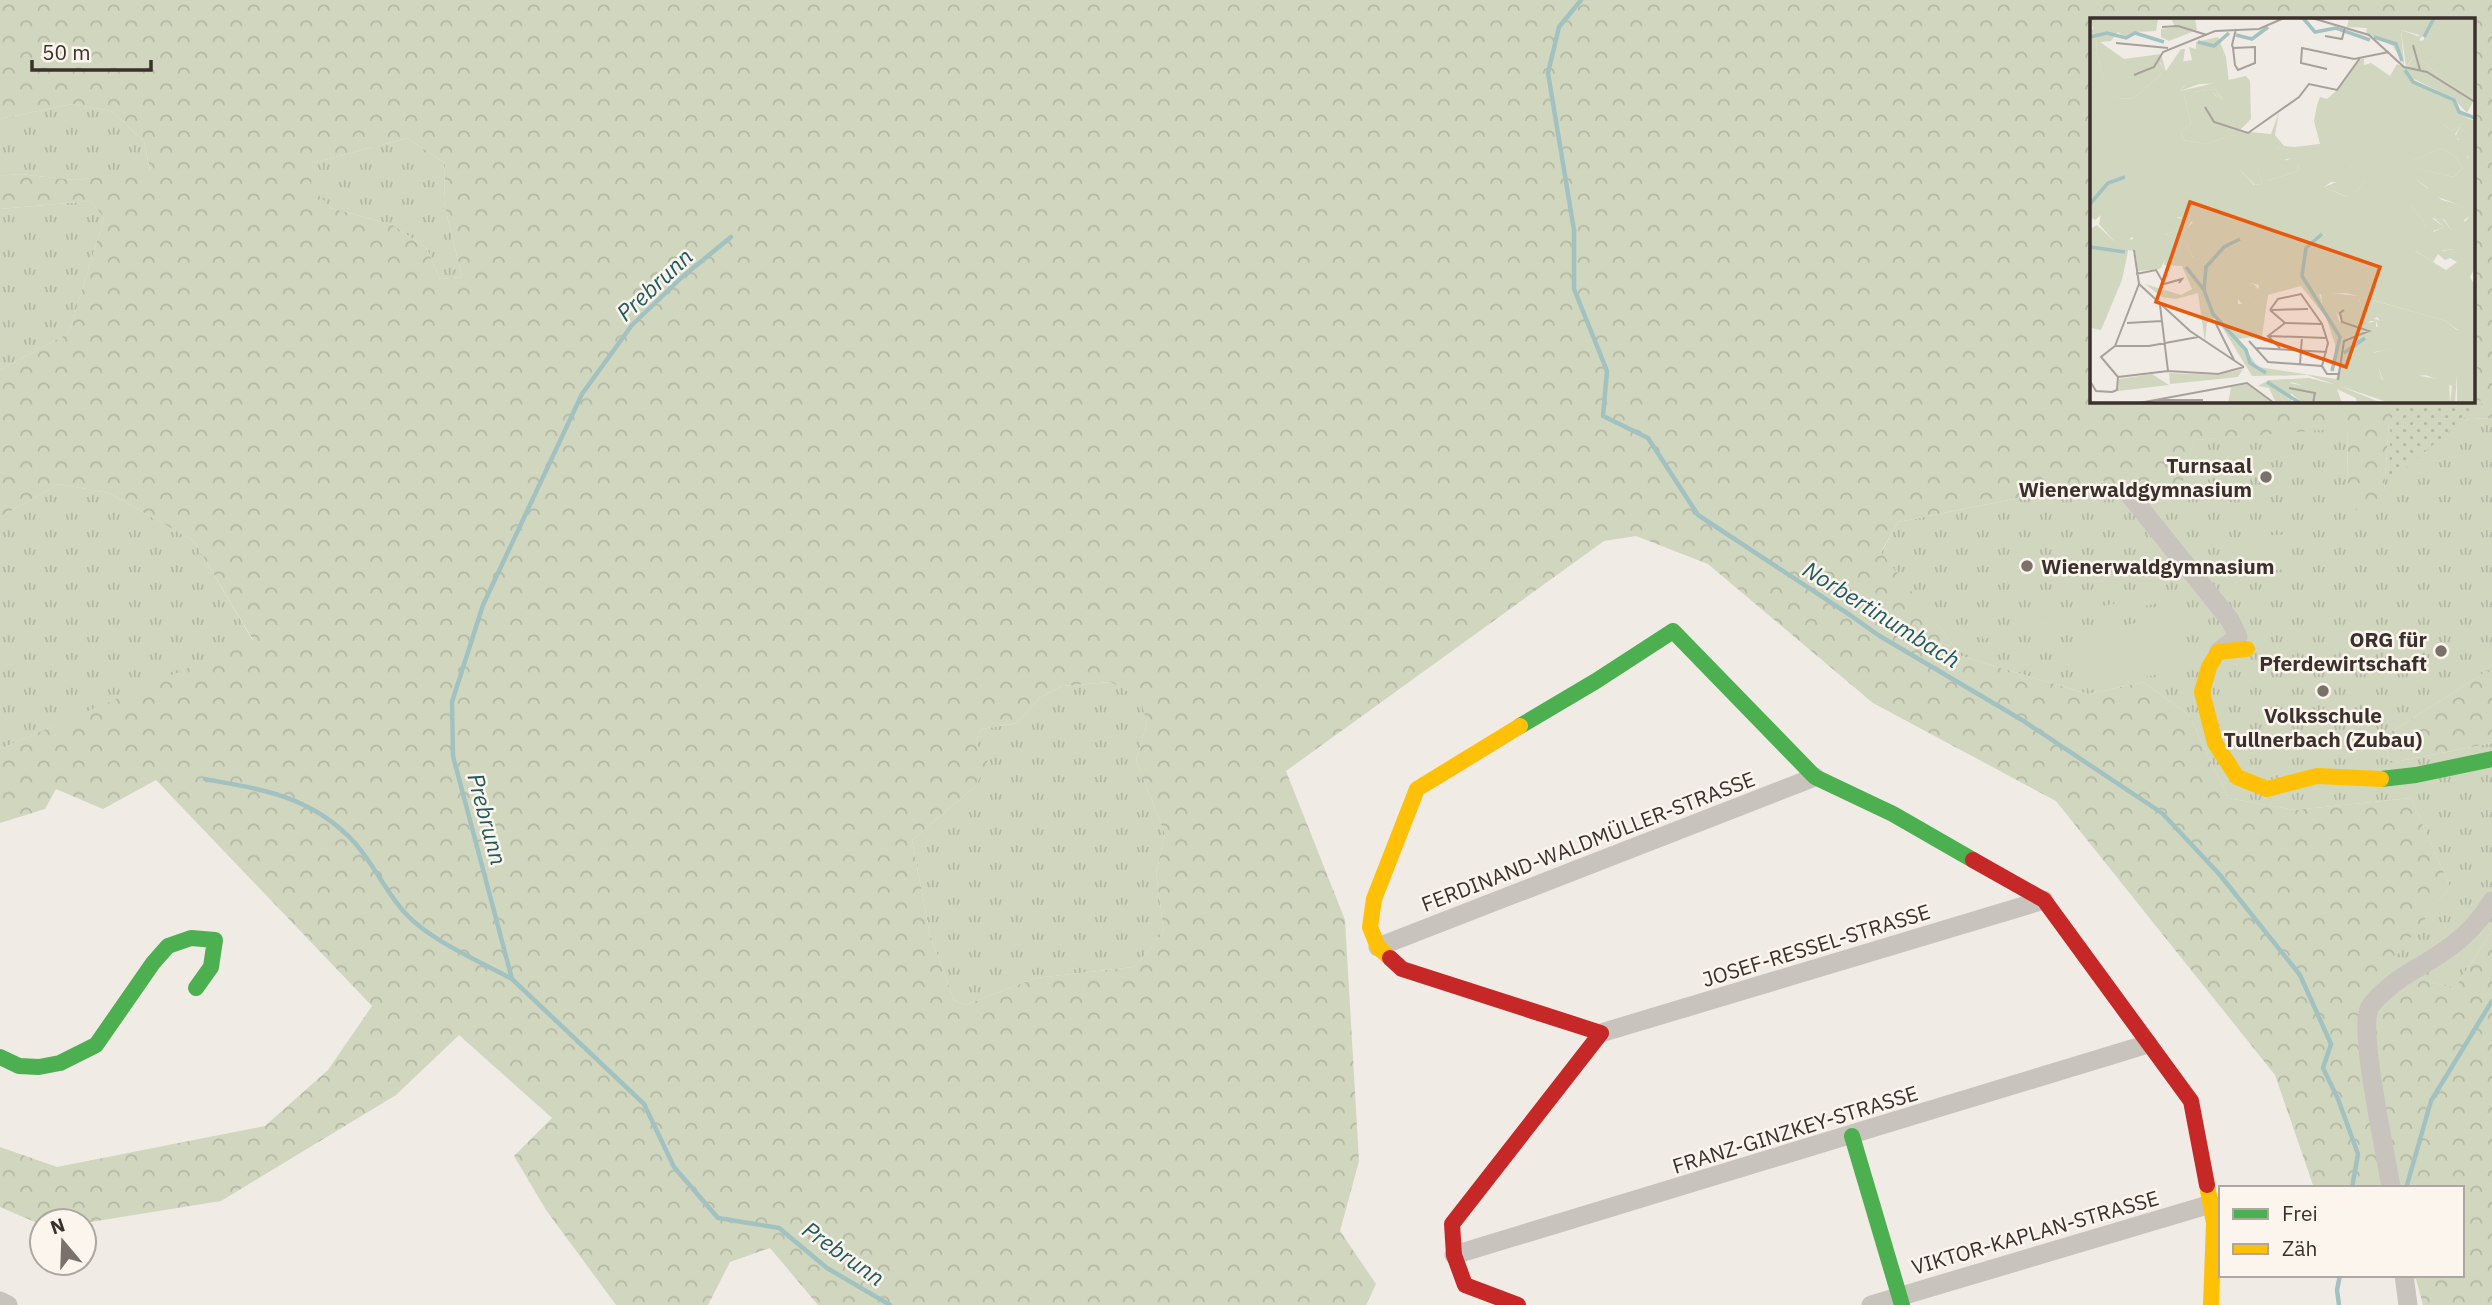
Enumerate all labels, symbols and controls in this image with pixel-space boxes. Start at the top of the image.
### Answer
inset map [2090,18,2474,402]
scale bar [32,28,150,72]
text: 50 m [42,38,91,66]
water label: Prebrunn [609,241,699,327]
place label: Turnsaal Wienerwaldgymnasium [2018,451,2252,503]
marker: Turnsaal Wienerwaldgymnasium [2258,469,2274,485]
place label: Wienerwaldgymnasium [2041,552,2275,580]
water label: Norbertinumbach [1798,554,1966,674]
marker: Wienerwaldgymnasium [2019,558,2035,574]
place label: ORG für Pferdewirtschaft [2259,625,2428,677]
marker: ORG für Pferdewirtschaft [2433,643,2449,659]
marker: Volksschule Tullnerbach (Zubau) [2315,683,2331,699]
place label: Volksschule Tullnerbach (Zubau) [2224,701,2422,753]
street label: FERDINAND-WALDMÜLLER-STRASSE [1417,764,1759,918]
water label: Prebrunn [461,770,515,868]
street label: JOSEF-RESSEL-STRASSE [1698,897,1934,993]
street label: FRANZ-GINZKEY-STRASSE [1669,1078,1921,1180]
street label: VIKTOR-KAPLAN-STRASSE [1908,1183,2162,1281]
legend [2219,1186,2464,1277]
text: Frei [2282,1199,2318,1227]
north arrow [28,1207,98,1277]
text: N [47,1212,68,1240]
water label: Prebrunn [797,1214,891,1292]
text: Zäh [2282,1234,2317,1262]

